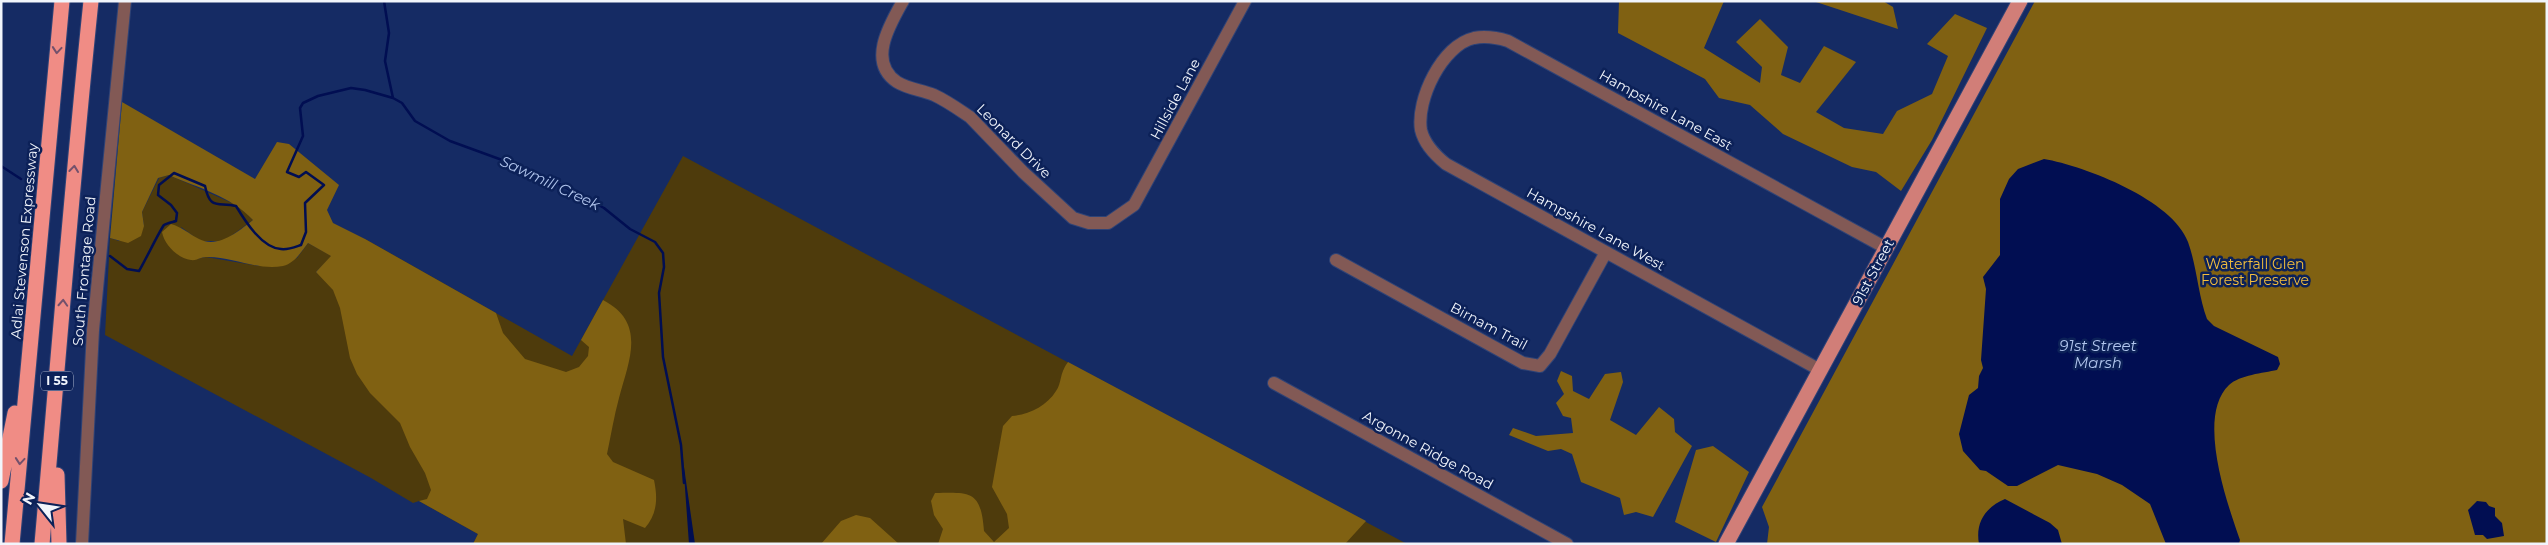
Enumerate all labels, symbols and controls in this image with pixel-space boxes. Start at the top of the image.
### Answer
one-way arrow [52,46,63,54]
street label: Hillside Lane [1146,55,1204,143]
street label: Hampshire Lane East [1596,66,1736,154]
street label: Leonard Drive [973,100,1055,182]
street label: Adlai Stevenson Expressway [6,142,42,340]
water label: Sawmill Creek [497,151,604,214]
one-way arrow [68,164,79,172]
street label: Hampshire Lane West [1524,183,1669,275]
street label: South Frontage Road [68,196,100,346]
street label: 91st Street [1848,236,1898,308]
park label: Waterfall Glen Forest Preserve [2201,255,2309,289]
street label: Birnam Trail [1447,298,1531,354]
one-way arrow [58,299,69,307]
water label: 91st Street Marsh [2059,336,2137,372]
road number: I 55 [41,372,73,391]
street label: Argonne Ridge Road [1360,407,1496,493]
one-way arrow [14,457,25,465]
north arrow [15,480,65,530]
text: N [18,489,39,508]

